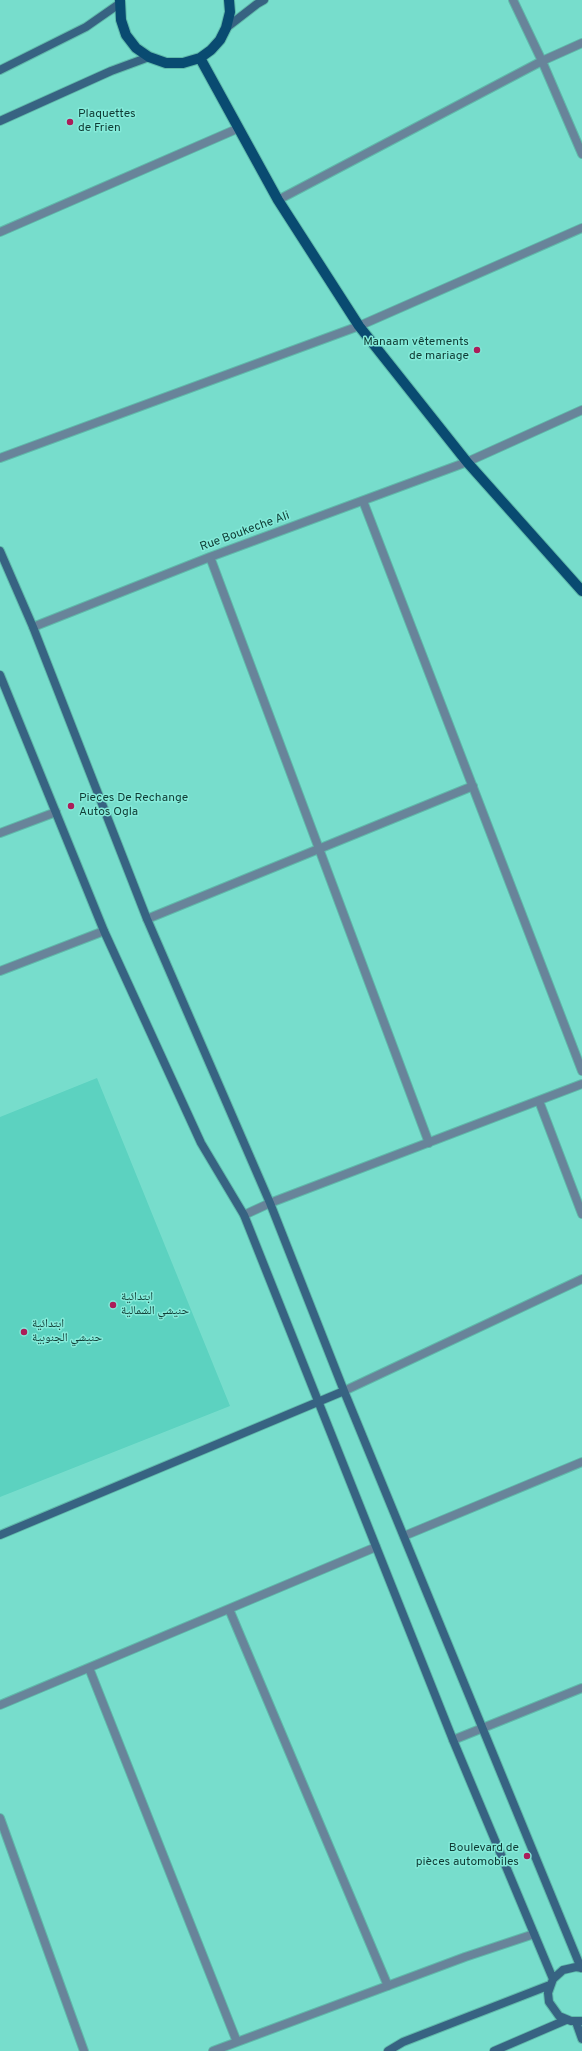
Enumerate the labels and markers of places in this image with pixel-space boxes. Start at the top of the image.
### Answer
place label: Plaquettes de Frien [78,108,136,136]
marker: Plaquettes de Frien [65,117,75,127]
place label: Manaam vêtements de mariage [363,336,469,364]
marker: Manaam vêtements de mariage [472,345,482,355]
place label: Pieces De Rechange Autos Ogla [79,792,188,820]
marker: Pieces De Rechange Autos Ogla [66,801,76,811]
place label: ابتدائية حنيشي الشمالية [121,1291,189,1319]
marker: ابتدائية حنيشي الشمالية [108,1300,118,1310]
place label: ابتدائية حنيشي الجنوبية [32,1318,102,1346]
marker: ابتدائية حنيشي الجنوبية [19,1327,29,1337]
place label: Boulevard de pièces automobiles [416,1842,519,1870]
marker: Boulevard de pièces automobiles [522,1851,532,1861]

